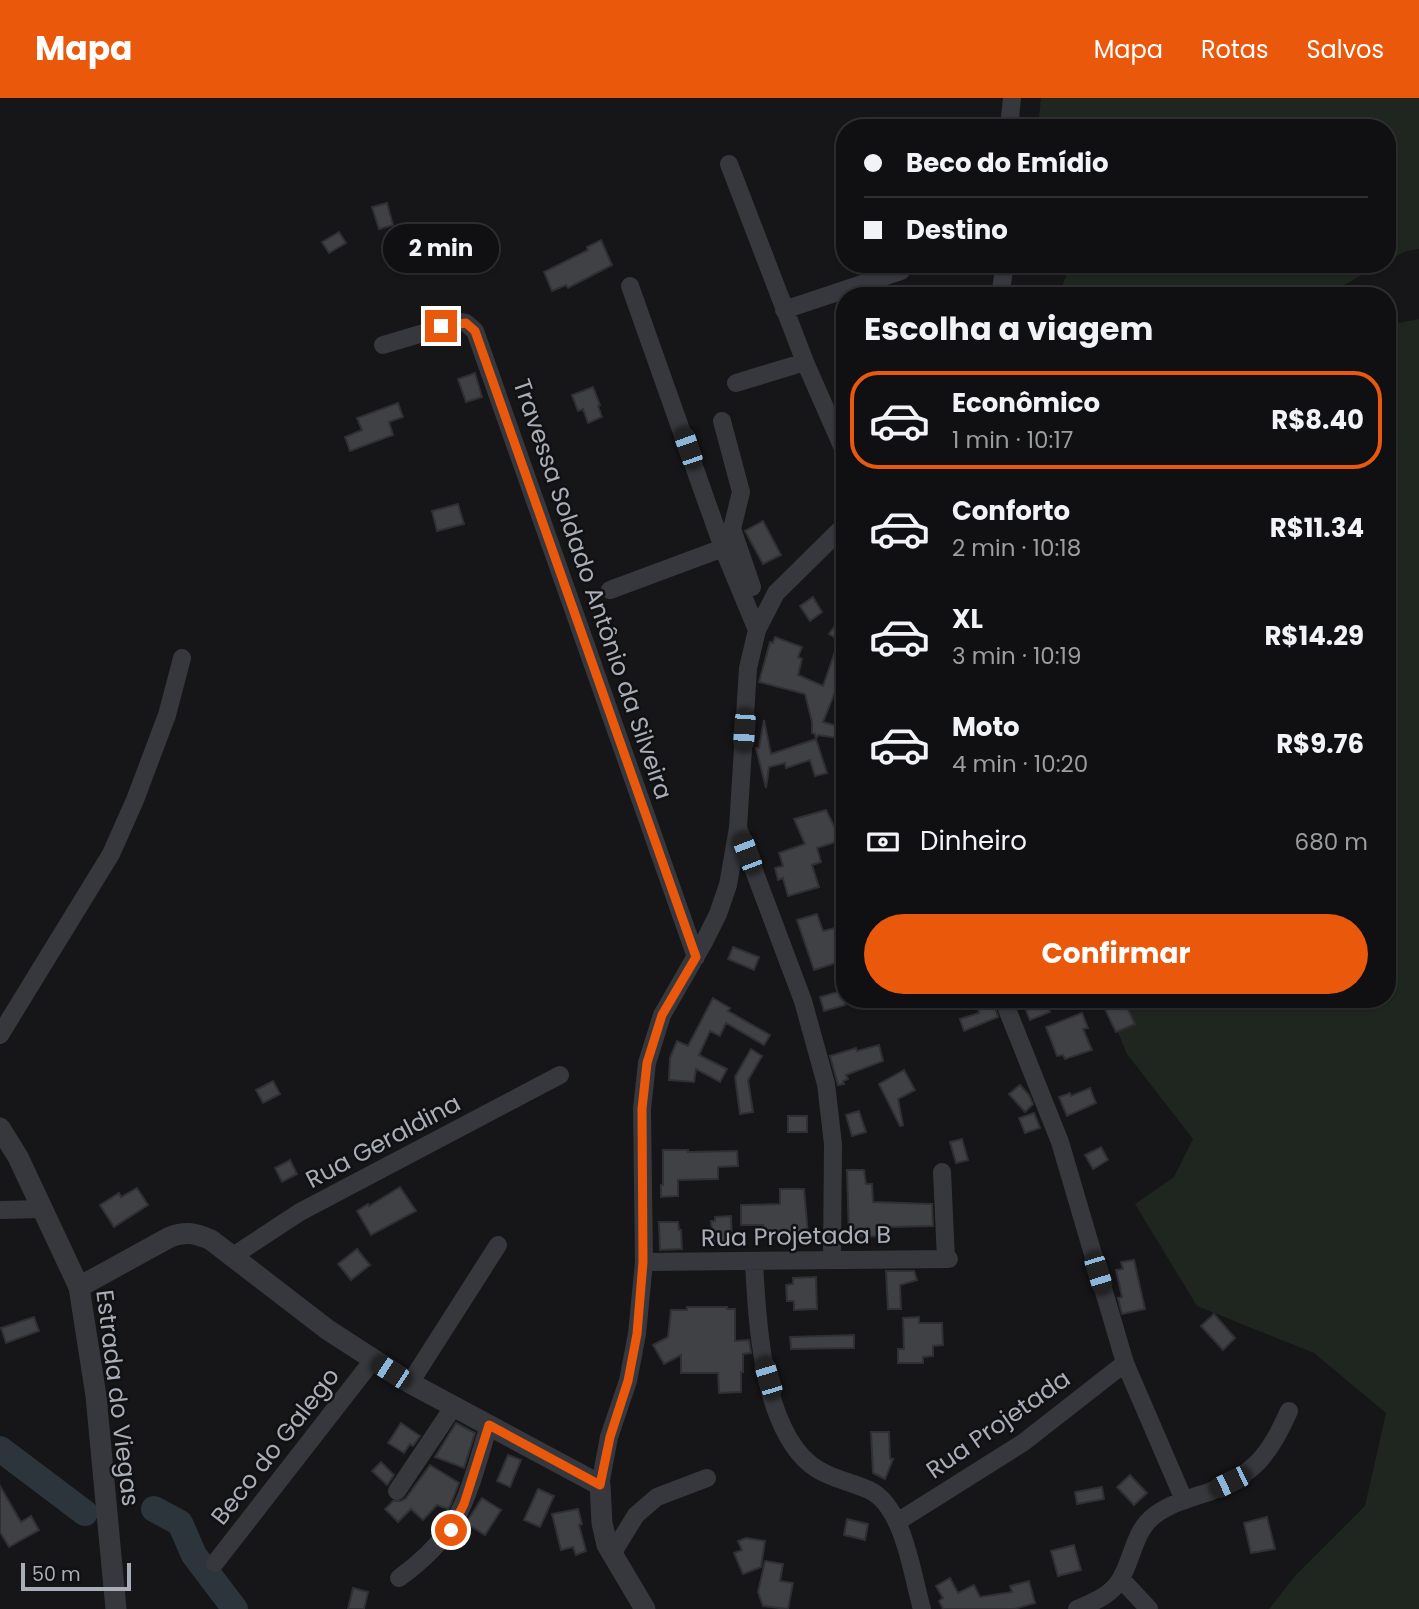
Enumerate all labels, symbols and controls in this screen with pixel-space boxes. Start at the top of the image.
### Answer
text: Mapa [35,25,133,72]
text: Mapa [1094,33,1163,66]
text: Rotas [1201,33,1268,66]
text: Salvos [1306,33,1384,66]
text: Beco do Emídio [906,145,1109,181]
text: Destino [906,212,1008,248]
callout: 2 min [383,224,499,274]
text: 2 min [409,232,473,264]
text: Escolha a viagem [864,306,1153,351]
route end [425,310,457,342]
street label: Travessa Soldado Antônio da Silveira [505,374,681,804]
text: Econômico [952,385,1100,421]
icon: car [868,389,931,452]
text: R$8.40 [1271,402,1364,438]
text: 1 min · 10:17 [952,424,1073,456]
car [672,425,705,471]
text: Conforto [952,493,1070,529]
icon: car [868,497,931,560]
text: R$11.34 [1270,510,1364,546]
text: 2 min · 10:18 [952,532,1081,564]
text: XL [952,601,983,637]
icon: car [868,605,931,668]
text: R$14.29 [1264,618,1364,654]
text: 3 min · 10:19 [952,640,1081,672]
car [733,708,756,752]
text: Moto [952,709,1020,745]
icon: car [868,713,931,776]
text: R$9.76 [1276,726,1364,762]
text: 4 min · 10:20 [952,748,1088,780]
icon: cash [864,823,902,861]
text: Dinheiro [920,823,1027,859]
text: 680 m [1295,826,1368,858]
car [730,830,765,876]
button: Confirmar [864,914,1368,994]
street label: Rua Geraldina [300,1086,466,1196]
street label: Rua Projetada B [701,1218,891,1254]
car [1082,1250,1115,1296]
street label: Estrada do Viegas [88,1288,148,1508]
car [368,1352,415,1392]
car [752,1355,785,1401]
street label: Beco do Galego [203,1361,347,1531]
street label: Rua Projetada [919,1362,1077,1486]
car [1207,1463,1254,1501]
route start [435,1514,467,1546]
scale bar [21,1560,131,1592]
text: 50 m [32,1561,81,1588]

